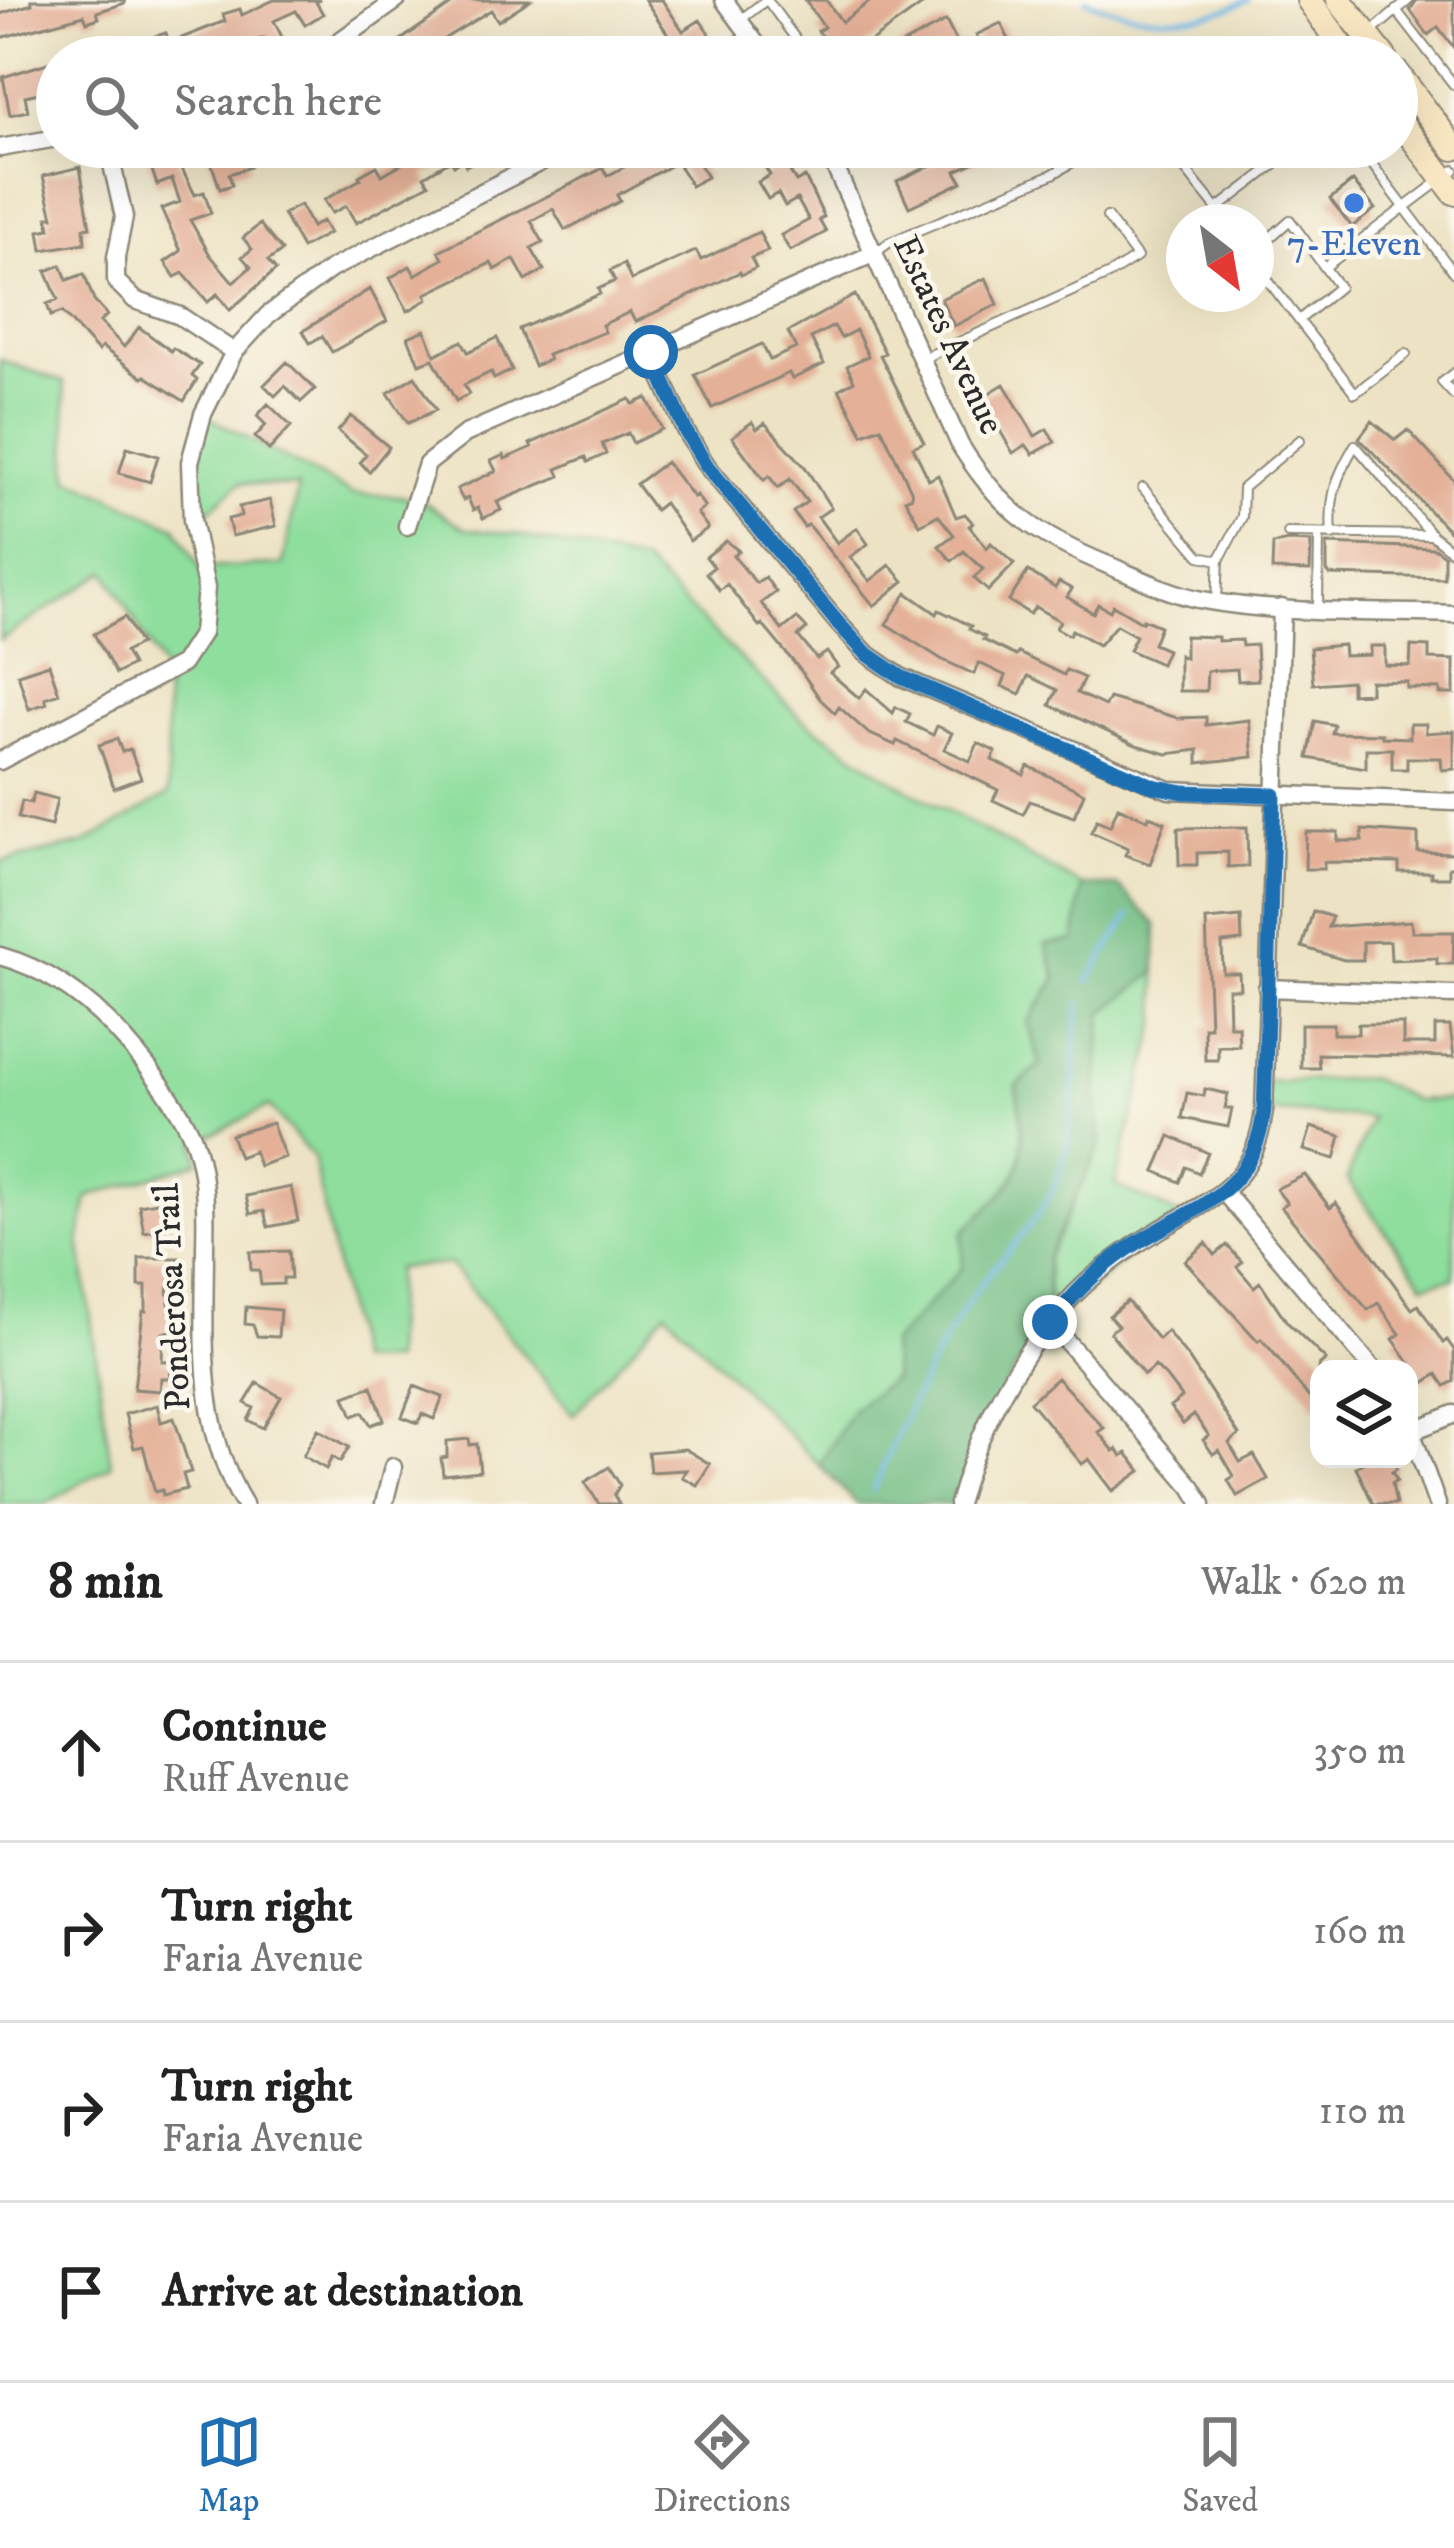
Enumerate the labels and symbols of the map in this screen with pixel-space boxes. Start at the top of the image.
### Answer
marker: 7-Eleven [1341,190,1367,216]
north arrow [1166,204,1274,312]
place label: 7-Eleven [1287,222,1421,267]
street label: Estates Avenue [882,228,1014,442]
route start [624,325,678,379]
street label: Ponderosa Trail [145,1182,201,1412]
route end [1023,1295,1077,1349]

